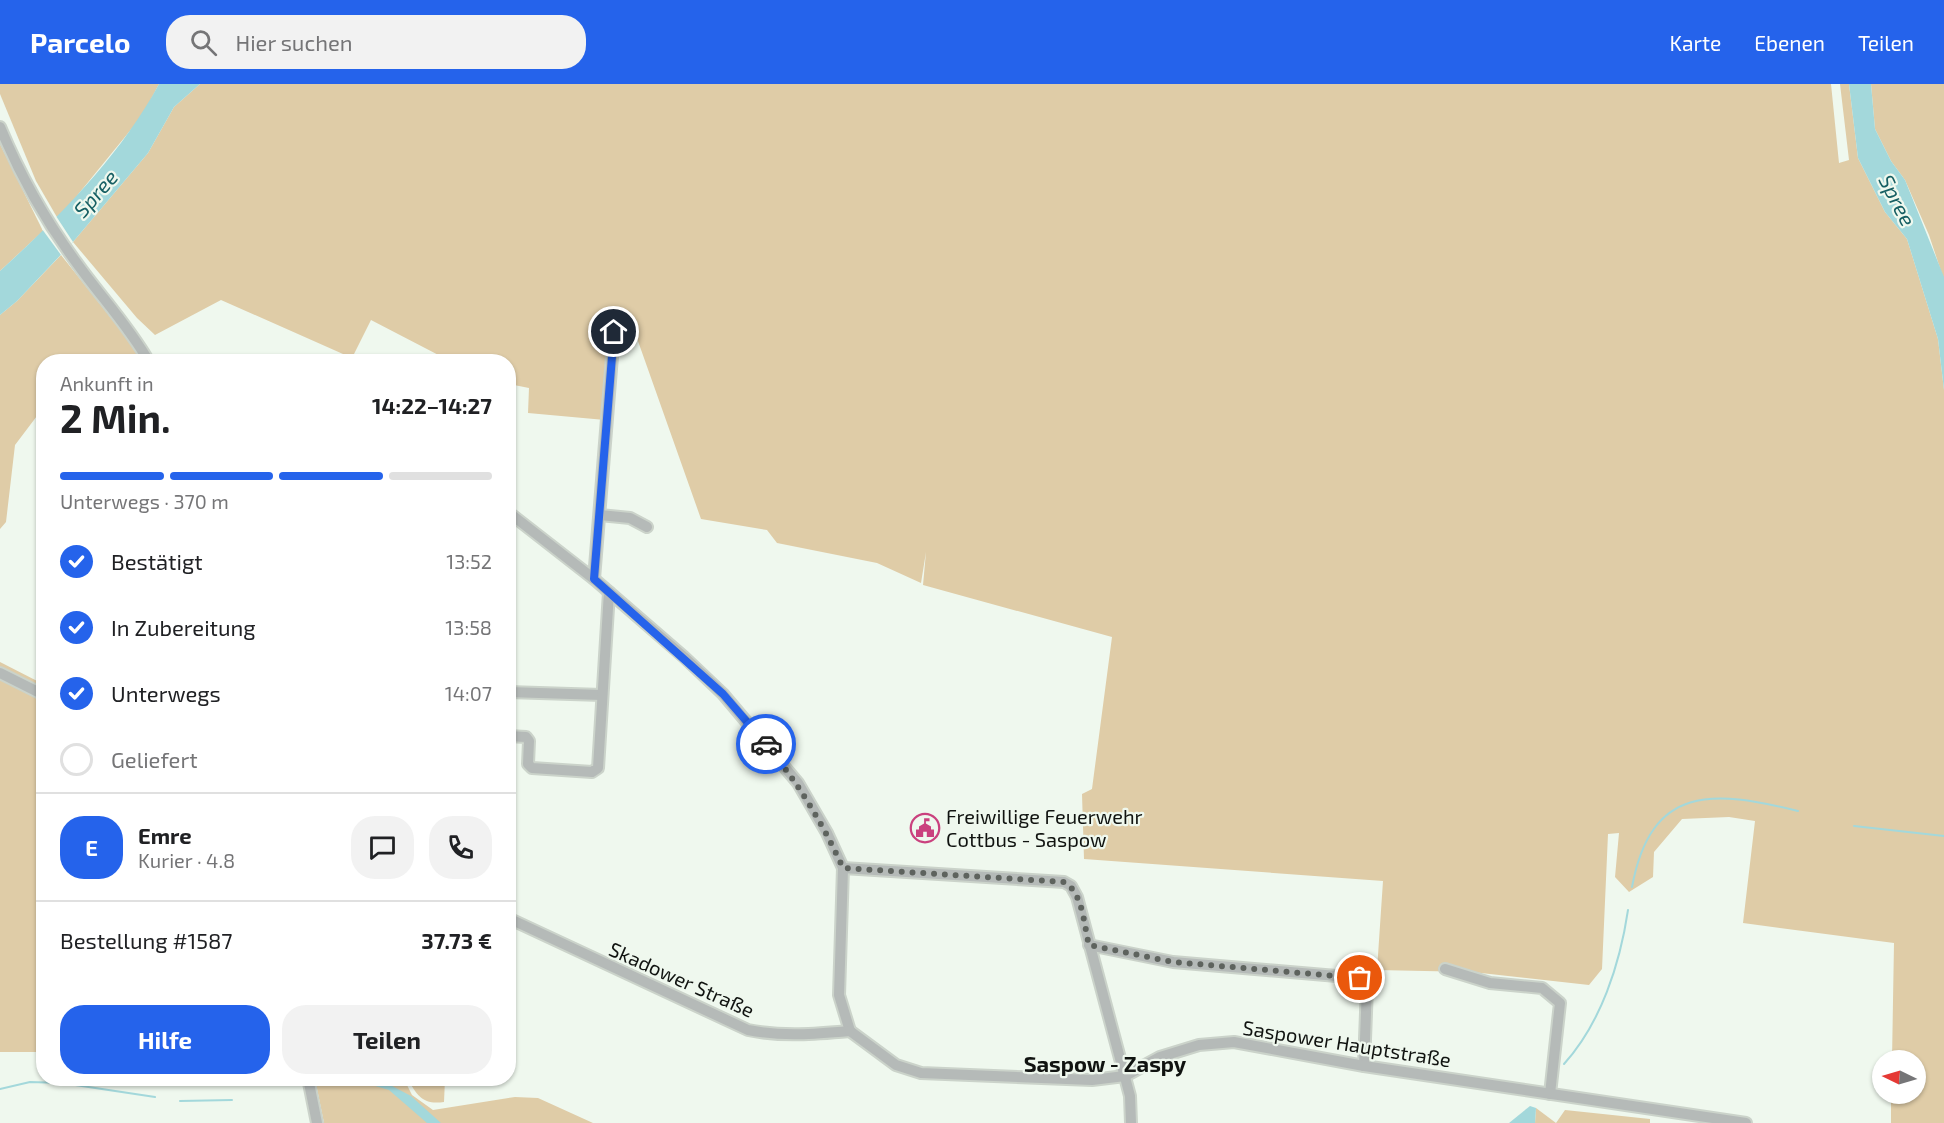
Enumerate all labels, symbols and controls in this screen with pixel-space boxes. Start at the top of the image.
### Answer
search box [166,15,586,69]
text: Parcelo [30,25,130,59]
icon: search [187,26,220,59]
text: Hier suchen [235,29,353,55]
text: Karte [1670,30,1721,55]
text: Ebenen [1754,30,1825,55]
text: Teilen [1858,30,1914,55]
water label: Spree [68,164,122,222]
water label: Spree [1874,170,1922,230]
pin [588,306,639,357]
icon: home [597,315,630,348]
text: Ankunft in [60,371,154,395]
text: 14:22–14:27 [372,392,492,418]
text: 2 Min. [60,394,171,441]
text: Unterwegs · 370 m [60,489,229,513]
icon: check [60,545,93,578]
text: Bestätigt [111,548,203,574]
text: 13:52 [446,549,492,573]
icon: check [60,611,93,644]
text: In Zubereitung [111,614,256,640]
text: 13:58 [445,615,492,639]
icon: check [60,677,93,710]
text: Unterwegs [111,680,221,706]
text: 14:07 [445,681,492,705]
courier [736,714,796,774]
icon: car [750,728,783,761]
text: Geliefert [111,746,198,772]
place label: Freiwillige Feuerwehr Cottbus - Saspow [946,804,1143,851]
public building icon: Freiwillige Feuerwehr Cottbus - Saspow [909,812,941,844]
button: chat [351,816,414,879]
button: phone [429,816,492,879]
text: Emre [138,822,192,848]
text: E [85,834,98,860]
text: Kurier · 4.8 [138,848,235,872]
text: Bestellung #1587 [60,927,233,953]
text: 37.73 € [421,927,492,953]
street label: Skadower Straße [606,936,758,1022]
pin [1334,952,1385,1003]
icon: bag [1343,961,1376,994]
button: Hilfe [60,1005,270,1074]
button: Teilen [282,1005,492,1074]
street label: Saspower Hauptstraße [1241,1015,1453,1071]
district label: Saspow - Zaspy [1024,1050,1187,1077]
north arrow [1872,1050,1926,1104]
map controls [1872,1050,1926,1104]

